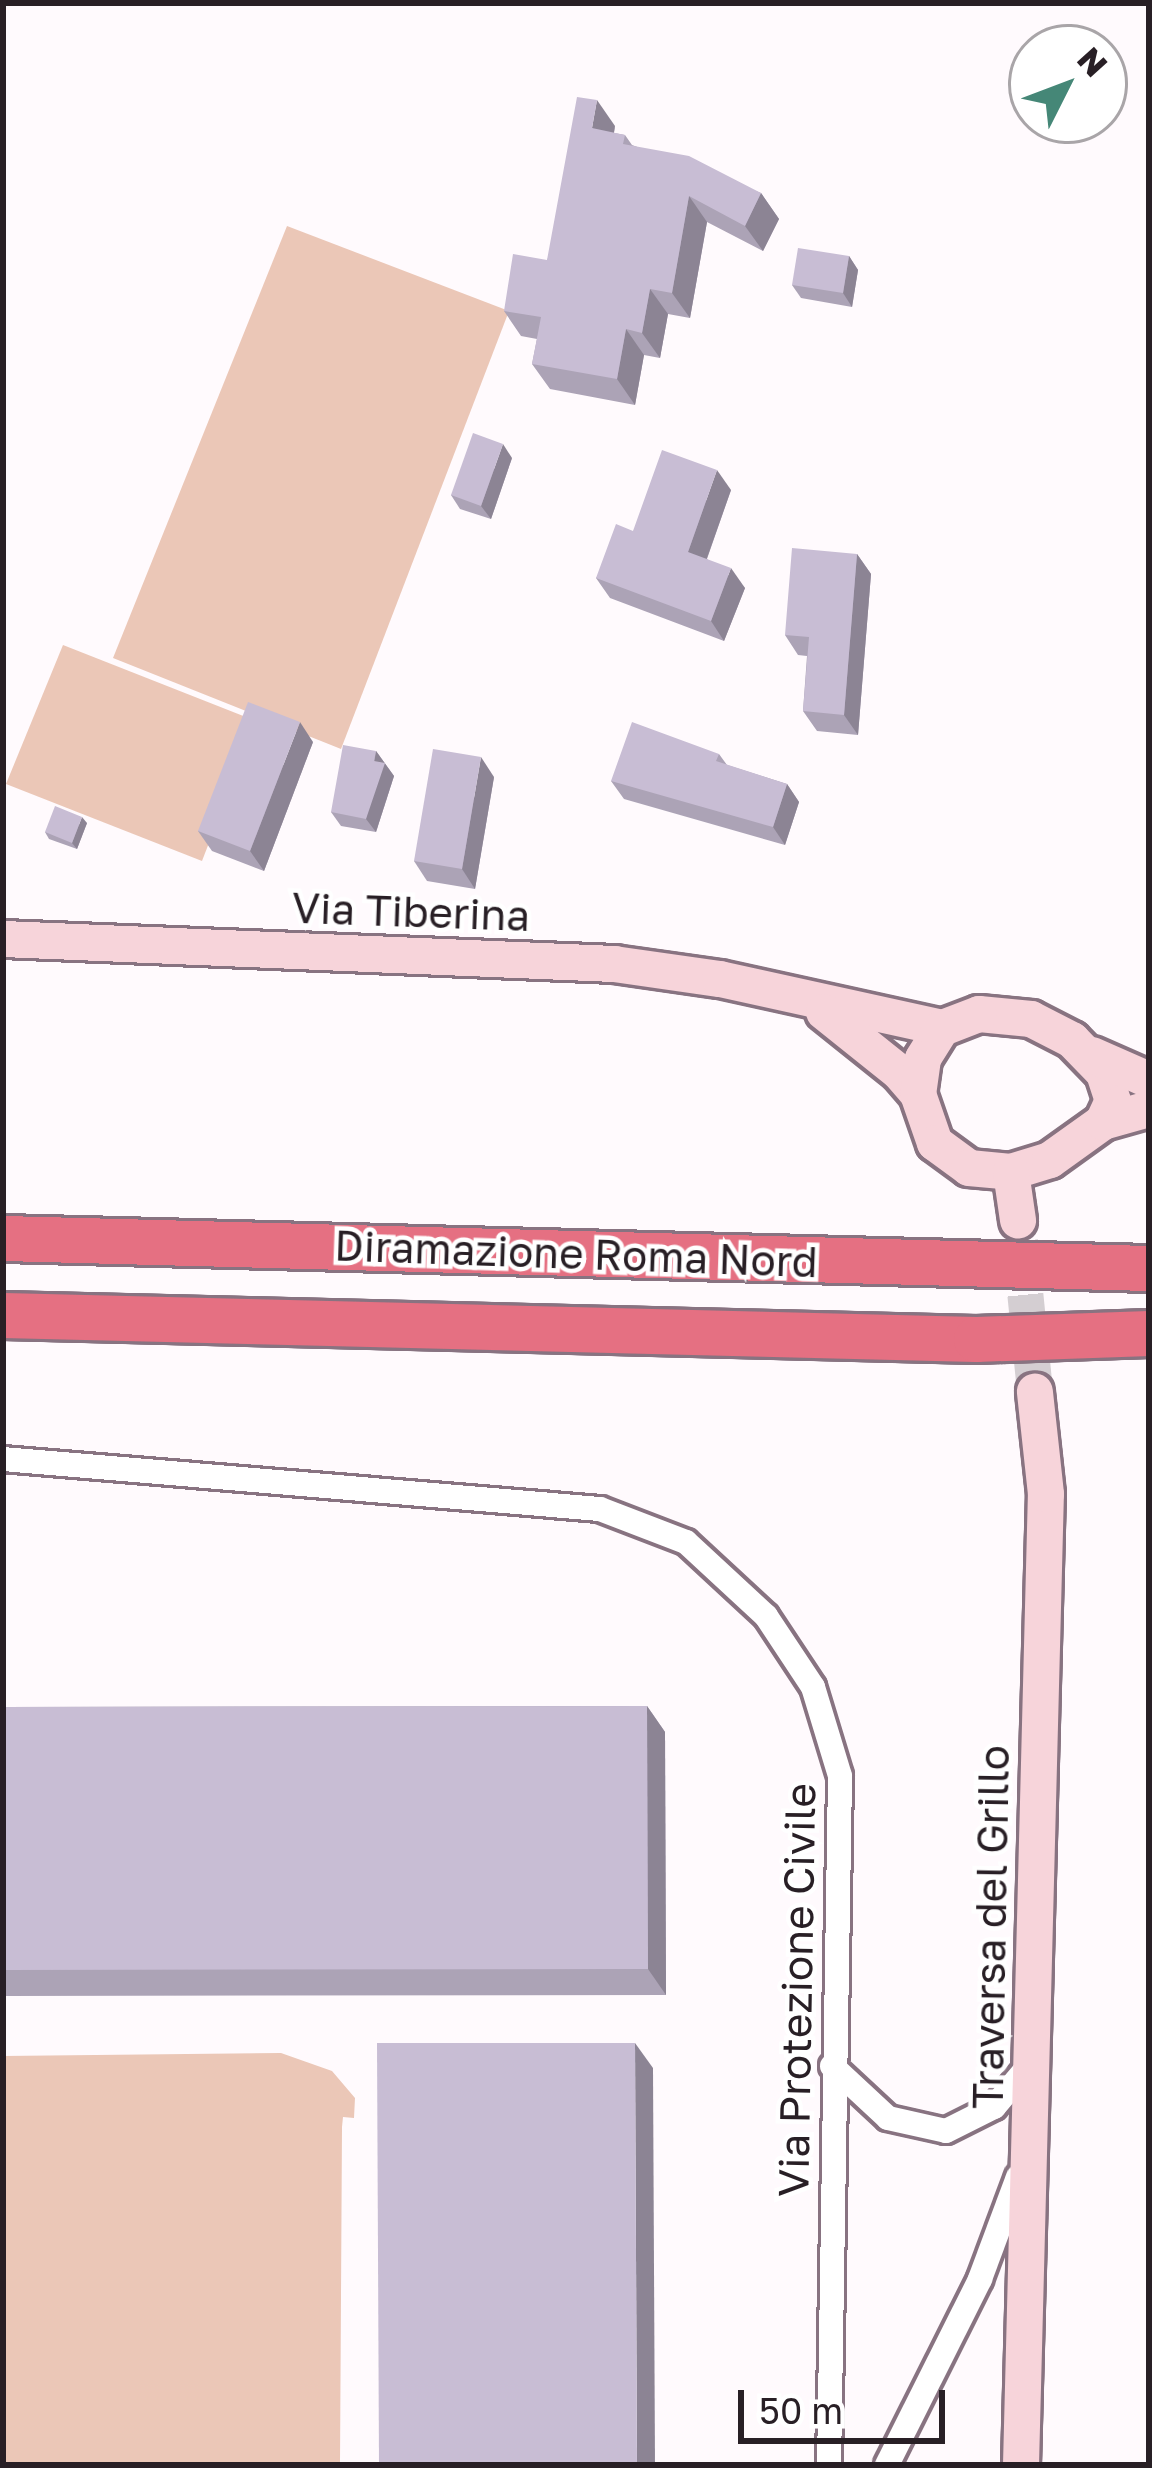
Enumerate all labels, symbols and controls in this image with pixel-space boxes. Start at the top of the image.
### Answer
north arrow [1008,24,1128,144]
text: N [1070,39,1116,84]
street label: Via Tiberina [291,882,531,940]
street label: Diramazione Roma Nord [334,1219,818,1287]
street label: Traversa del Grillo [962,1745,1018,2109]
street label: Via Protezione Civile [767,1783,825,2197]
scale bar [744,2366,951,2440]
text: 50 m [759,2389,843,2432]

